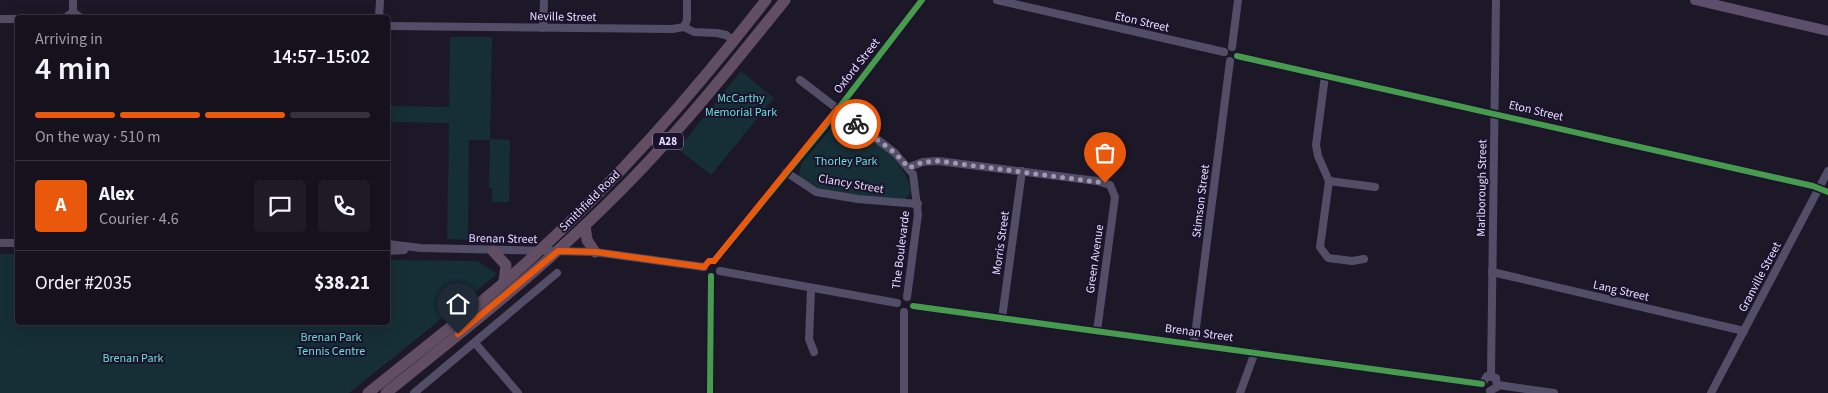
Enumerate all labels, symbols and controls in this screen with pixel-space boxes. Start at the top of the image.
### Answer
street label: Eton Street [1113,7,1171,37]
street label: Neville Street [529,8,597,26]
text: Arriving in [35,28,103,50]
street label: Oxford Street [830,35,884,97]
text: 14:57–15:02 [272,44,370,71]
text: 4 min [35,46,111,92]
park label: McCarthy Memorial Park [705,90,777,121]
street label: Eton Street [1507,96,1565,126]
courier [831,99,881,149]
icon: bike [842,110,870,138]
text: On the way · 510 m [35,126,160,148]
road number: A28 [653,132,683,150]
pin [1084,132,1126,183]
icon: bag [1091,139,1119,167]
street label: Marlborough Street [1473,139,1491,237]
park label: Thorley Park [814,153,878,170]
street label: Stimson Street [1188,163,1214,239]
street label: Smithfield Road [556,167,624,235]
street label: Clancy Street [817,170,885,198]
button: chat [254,180,306,232]
button: phone [318,180,370,232]
text: Alex [99,181,135,208]
text: A [56,192,66,219]
text: Courier · 4.6 [99,208,179,230]
street label: The Boulevarde [888,210,914,290]
street label: Morris Street [988,210,1014,276]
street label: Green Avenue [1082,223,1108,295]
street label: Brenan Street [469,230,537,248]
street label: Granville Street [1734,239,1786,315]
text: Order #2035 [35,270,132,297]
text: $38.21 [314,270,370,297]
street label: Lang Street [1591,276,1651,306]
pin [437,283,479,334]
icon: home [444,290,472,318]
street label: Brenan Street [1164,320,1234,346]
park label: Brenan Park Tennis Centre [297,329,365,360]
park label: Brenan Park [102,350,164,367]

